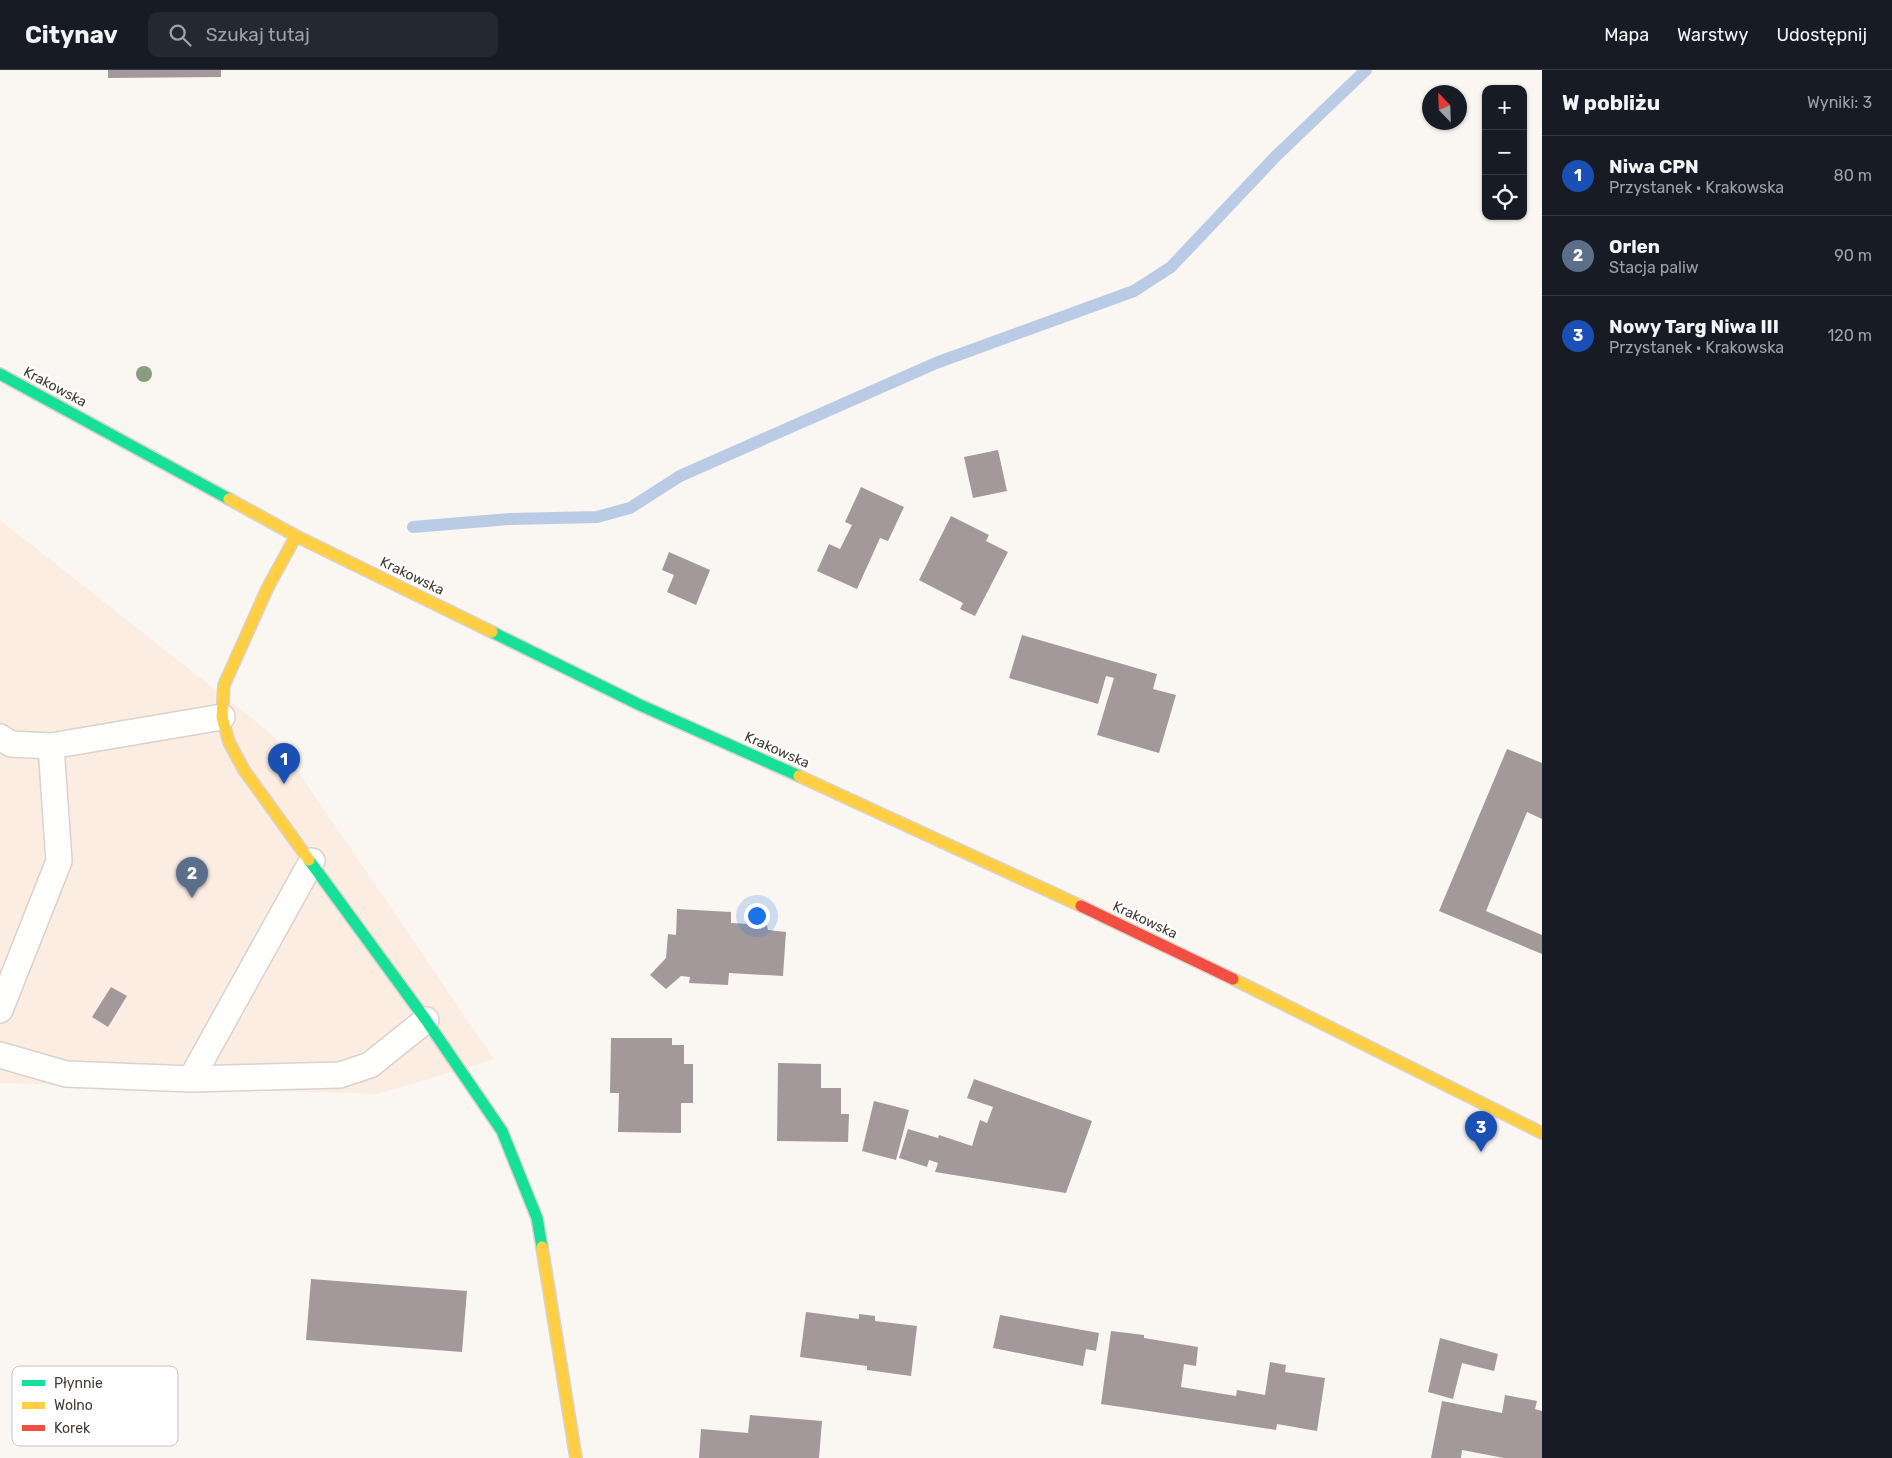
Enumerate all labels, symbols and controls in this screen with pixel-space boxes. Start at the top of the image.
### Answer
search box [148,12,498,57]
text: Citynav [25,21,118,49]
icon: search [166,21,194,49]
text: Szukaj tutaj [206,23,310,46]
text: Mapa [1604,24,1649,46]
text: Warstwy [1677,24,1748,46]
text: Udostępnij [1776,24,1867,46]
north arrow [1422,85,1467,130]
map controls [1482,85,1527,220]
button: + [1482,85,1527,130]
text: W pobliżu [1562,90,1660,115]
text: Wyniki: 3 [1807,93,1872,112]
button: − [1482,130,1527,175]
text: Niwa CPN [1609,155,1699,178]
text: 1 [1574,166,1582,185]
text: 80 m [1834,166,1872,185]
button: locate [1482,175,1527,220]
text: Przystanek · Krakowska [1609,178,1784,197]
text: Orlen [1609,235,1660,258]
text: 2 [1573,246,1583,265]
text: 90 m [1834,246,1872,265]
text: Stacja paliw [1609,258,1699,277]
text: Nowy Targ Niwa III [1609,315,1779,338]
text: 3 [1573,326,1583,345]
text: 120 m [1827,326,1872,345]
text: Przystanek · Krakowska [1609,338,1784,357]
street label: Krakowska [21,363,89,411]
street label: Krakowska [377,553,447,599]
street label: Krakowska [742,728,812,772]
pin: 1 [268,743,300,784]
pin: 2 [176,857,208,898]
street label: Krakowska [1110,898,1180,942]
your location [744,903,770,929]
pin: 3 [1465,1111,1497,1152]
legend [12,1366,178,1446]
text: Płynnie [54,1375,103,1392]
text: Wolno [54,1397,93,1414]
text: Korek [54,1420,91,1437]

